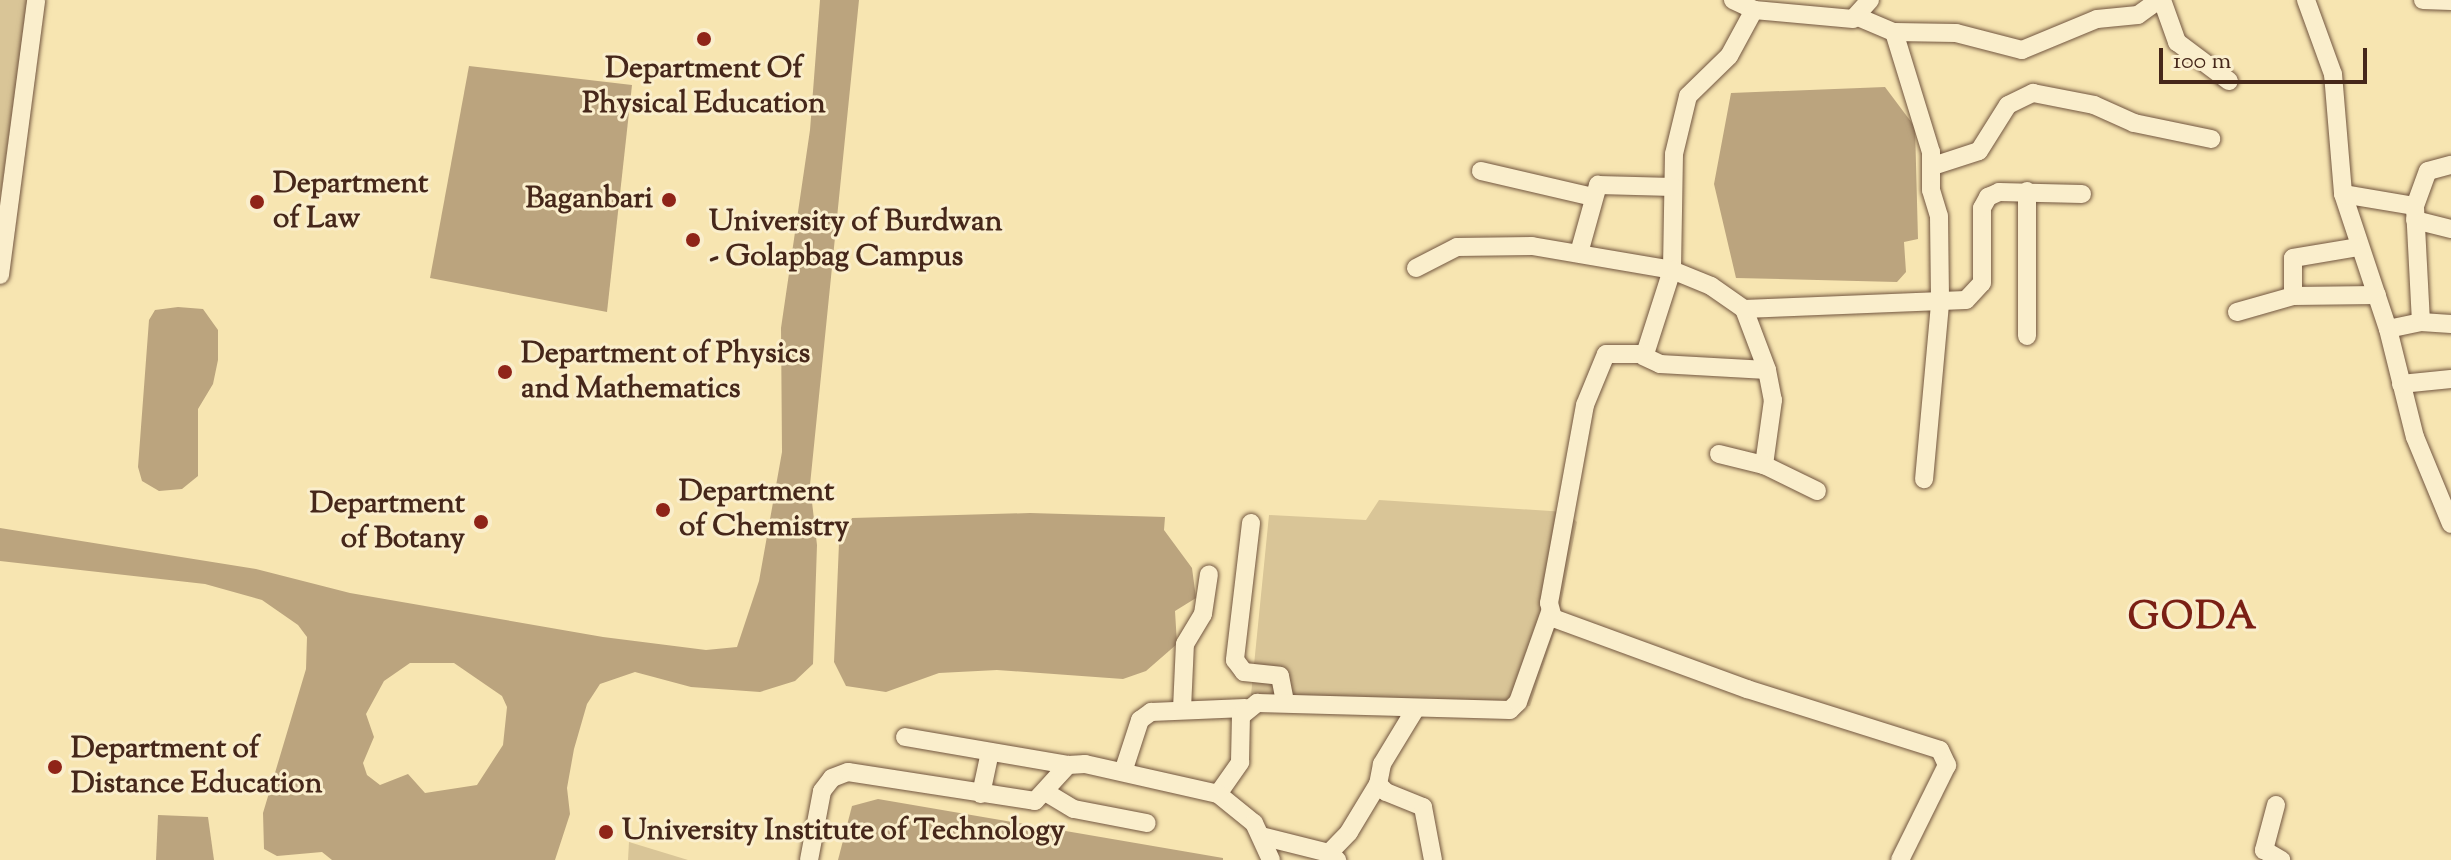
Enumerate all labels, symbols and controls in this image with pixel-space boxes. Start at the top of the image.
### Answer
marker: Department Of Physical Education [695,30,713,48]
scale bar [2163,32,2371,82]
text: 100 m [2173,45,2231,79]
place label: Department Of Physical Education [582,52,826,122]
place label: Department of Law [273,167,428,238]
place label: Baganbari [525,182,653,218]
marker: Baganbari [660,191,678,209]
marker: Department of Law [248,193,266,211]
place label: University of Burdwan - Golapbag Campus [709,205,1003,276]
marker: University of Burdwan - Golapbag Campus [684,231,702,249]
place label: Department of Physics and Mathematics [521,337,810,408]
marker: Department of Physics and Mathematics [496,363,514,381]
place label: Department of Chemistry [679,475,849,546]
place label: Department of Botany [310,487,465,558]
marker: Department of Chemistry [654,501,672,519]
marker: Department of Botany [472,513,490,531]
district label: GODA [2128,597,2258,643]
place label: Department of Distance Education [71,732,322,802]
marker: Department of Distance Education [46,758,64,776]
place label: University Institute of Technology [622,814,1065,850]
marker: University Institute of Technology [597,823,615,841]

